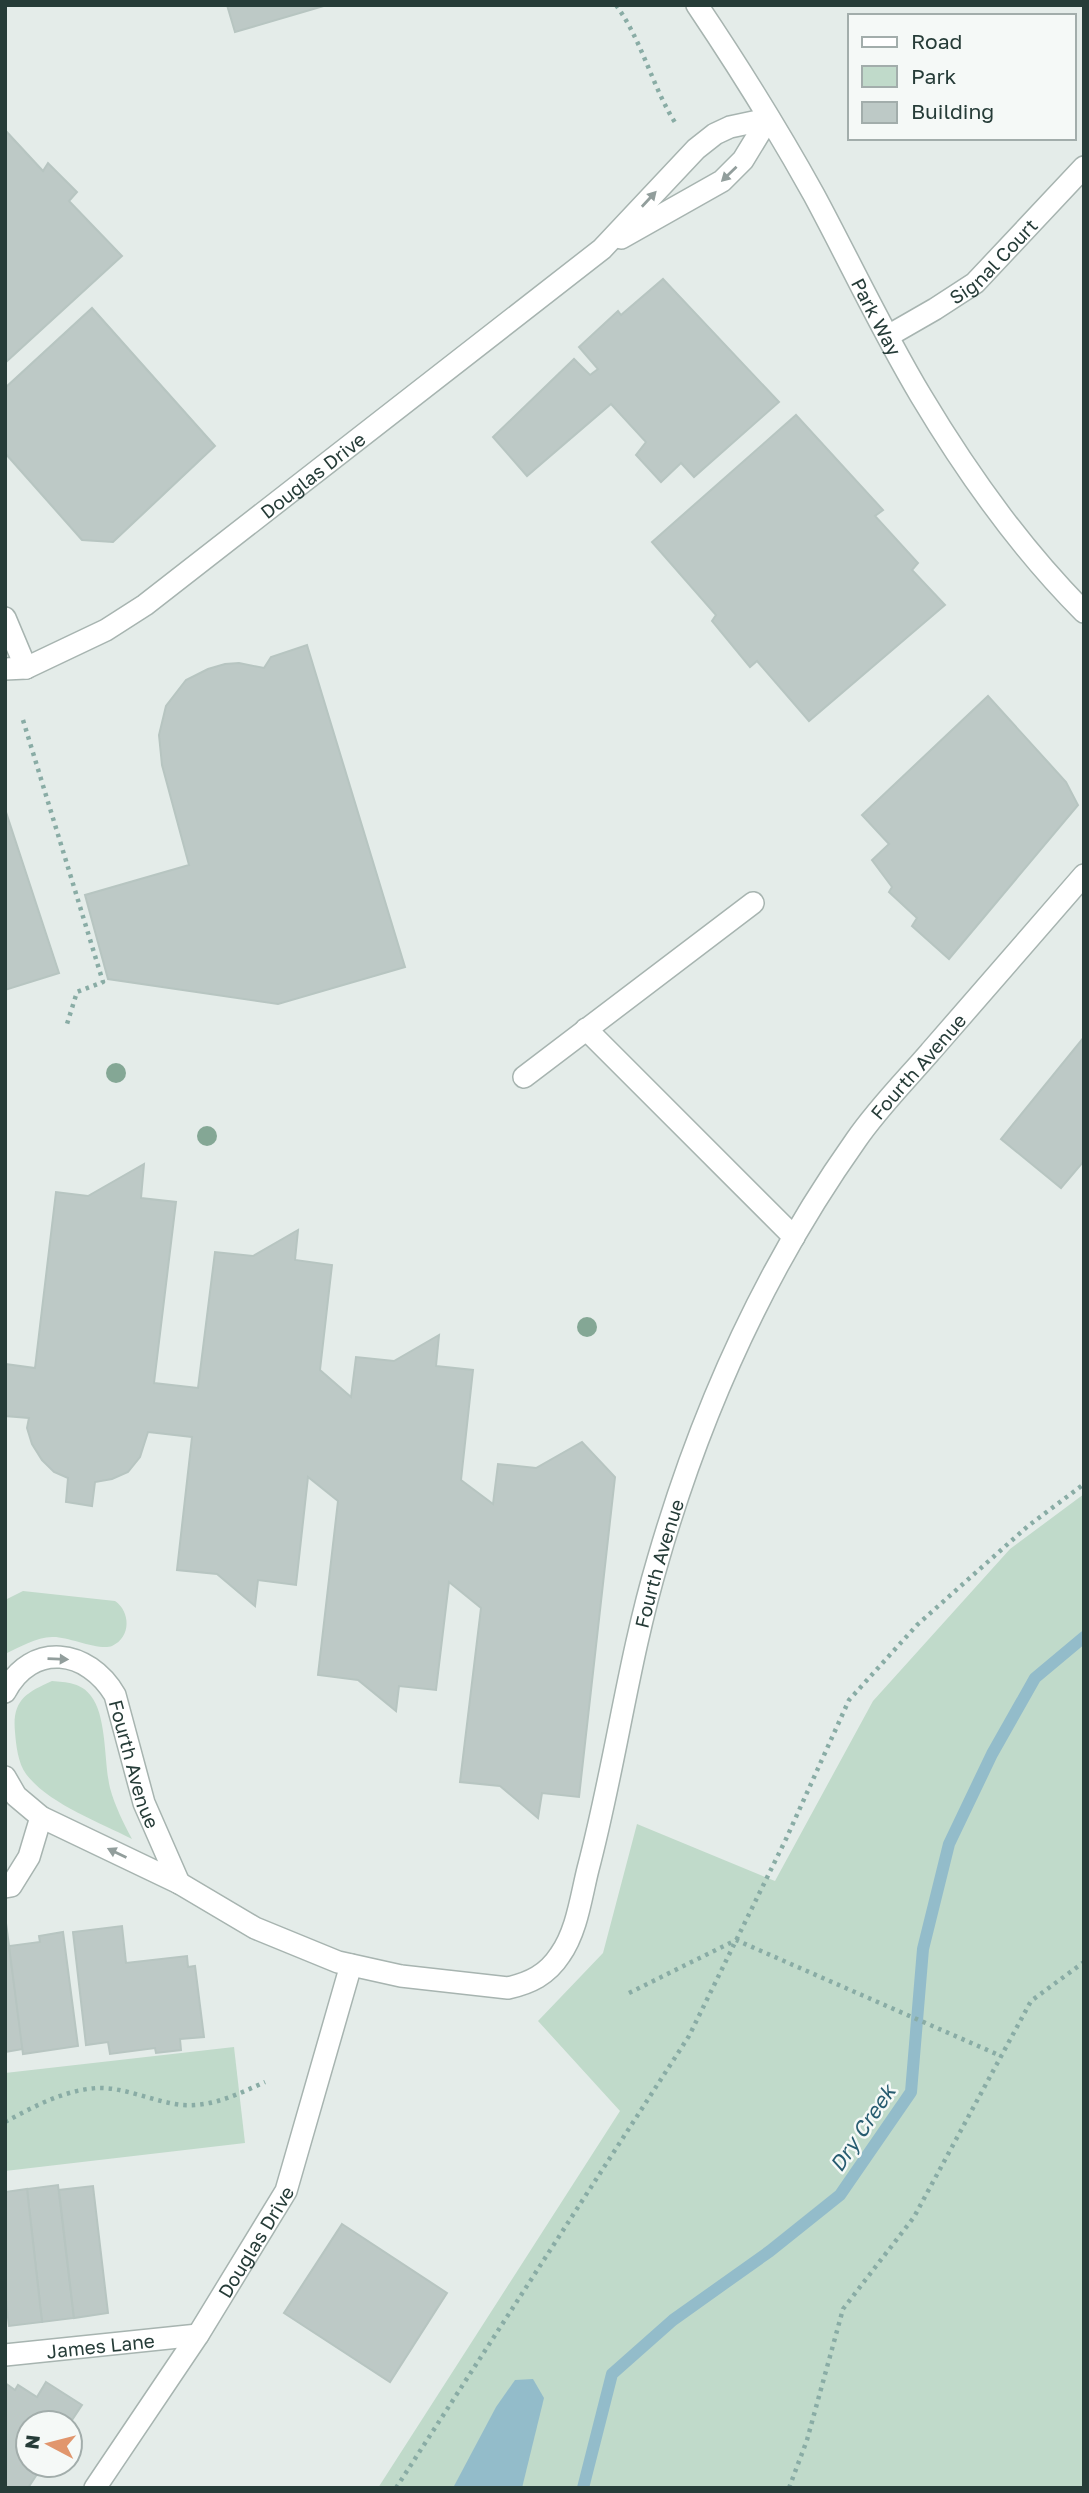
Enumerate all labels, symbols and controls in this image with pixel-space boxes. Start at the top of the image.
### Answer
legend [848,14,1075,140]
text: Road [911,28,962,54]
text: Park [911,63,957,89]
text: Building [911,98,994,124]
one-way arrow [721,165,738,181]
one-way arrow [640,191,656,208]
street label: Signal Court [945,213,1041,308]
street label: Park Way [847,274,907,360]
street label: Douglas Drive [255,427,369,523]
street label: Fourth Avenue [865,1008,970,1123]
street label: Fourth Avenue [629,1496,688,1630]
one-way arrow [48,1653,70,1665]
street label: Fourth Avenue [105,1697,165,1832]
one-way arrow [107,1847,127,1858]
water label: Dry Creek [824,2078,902,2176]
street label: Douglas Drive [212,2181,298,2302]
street label: James Lane [45,2328,156,2362]
north arrow [14,2409,84,2479]
text: N [19,2433,44,2450]

